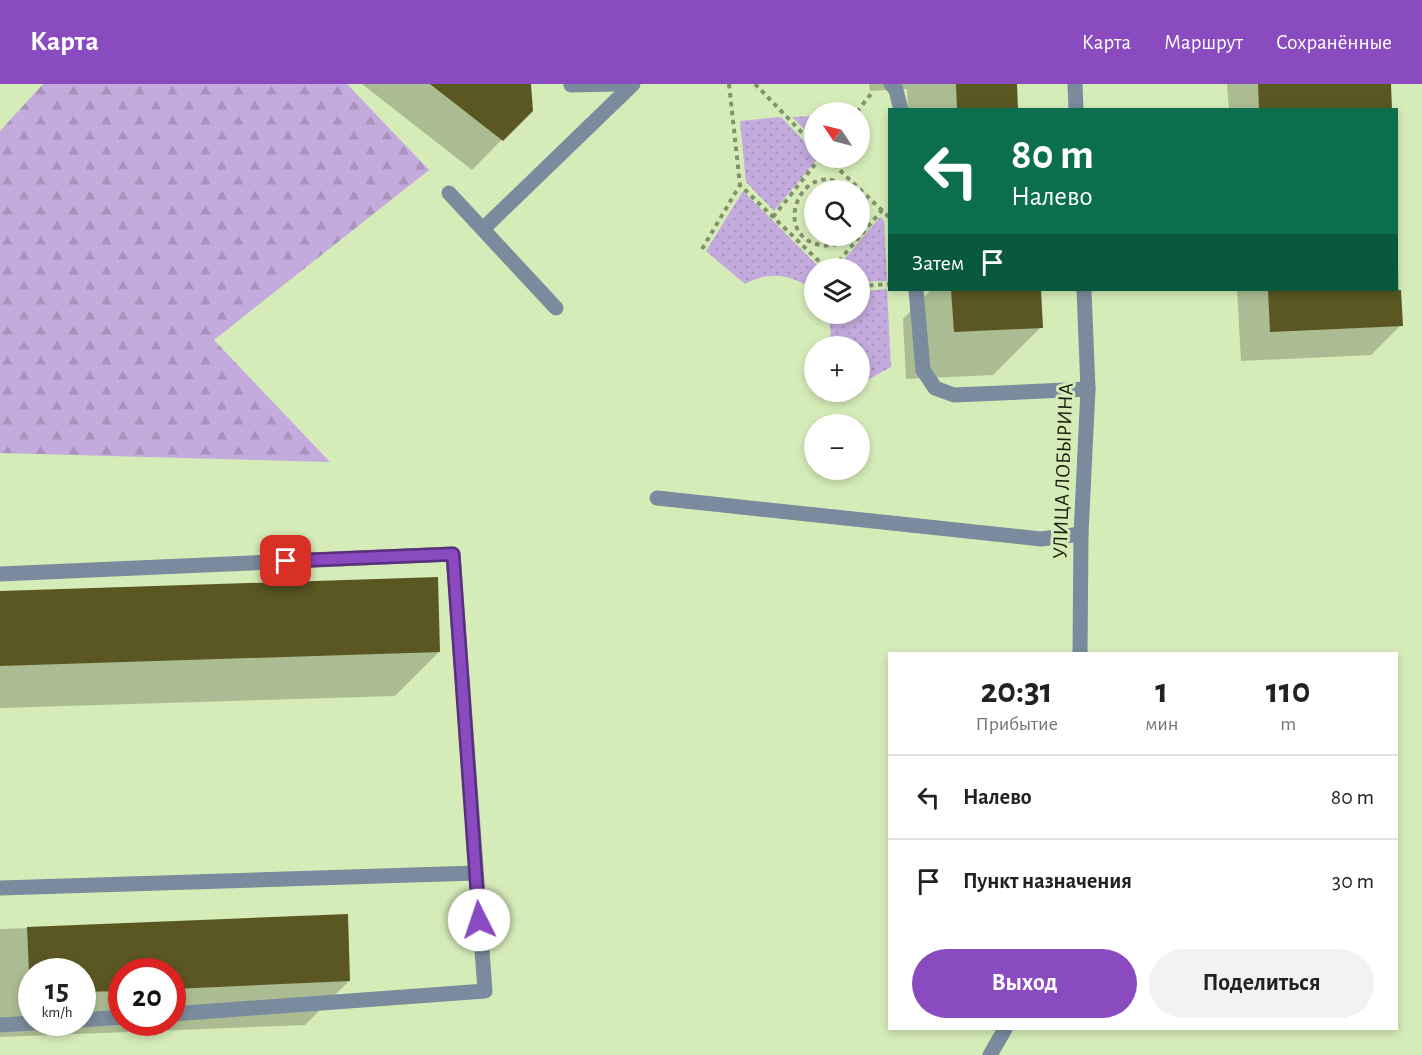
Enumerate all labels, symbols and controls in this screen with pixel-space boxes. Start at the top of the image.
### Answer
text: Карта [30,28,99,56]
text: Карта [1082,32,1131,53]
text: Маршрут [1164,32,1243,53]
text: Сохранённые [1276,32,1392,53]
north arrow [804,102,870,168]
map controls [804,102,870,480]
icon: left [912,132,990,210]
text: 80 m [1011,134,1094,176]
button: search [804,180,870,246]
text: Налево [1011,183,1093,210]
icon: arrive [976,246,1009,279]
text: Затем [912,252,964,274]
button: layers [804,258,870,324]
button: + [804,336,870,402]
street label: УЛИЦА ЛОБЫРИНА [1049,383,1077,559]
button: − [804,414,870,480]
pin [260,535,311,586]
icon: arrive [269,544,302,577]
text: 20:31 [980,673,1053,709]
text: 1 [1155,673,1168,709]
text: 110 [1266,673,1311,709]
text: Прибытие [975,714,1058,734]
text: мин [1145,714,1178,734]
text: m [1280,714,1296,734]
icon: left [912,781,945,814]
text: Налево [963,786,1032,808]
text: 80 m [1331,786,1374,808]
icon: arrive [912,865,945,898]
text: Пункт назначения [963,870,1132,892]
text: 30 m [1332,870,1374,892]
position arrow [447,888,511,952]
button: Выход [912,949,1137,1018]
button: Поделиться [1149,949,1374,1018]
speed limit sign: 20 [108,958,186,1036]
text: 15 [45,975,69,1005]
text: km/h [42,1005,72,1020]

